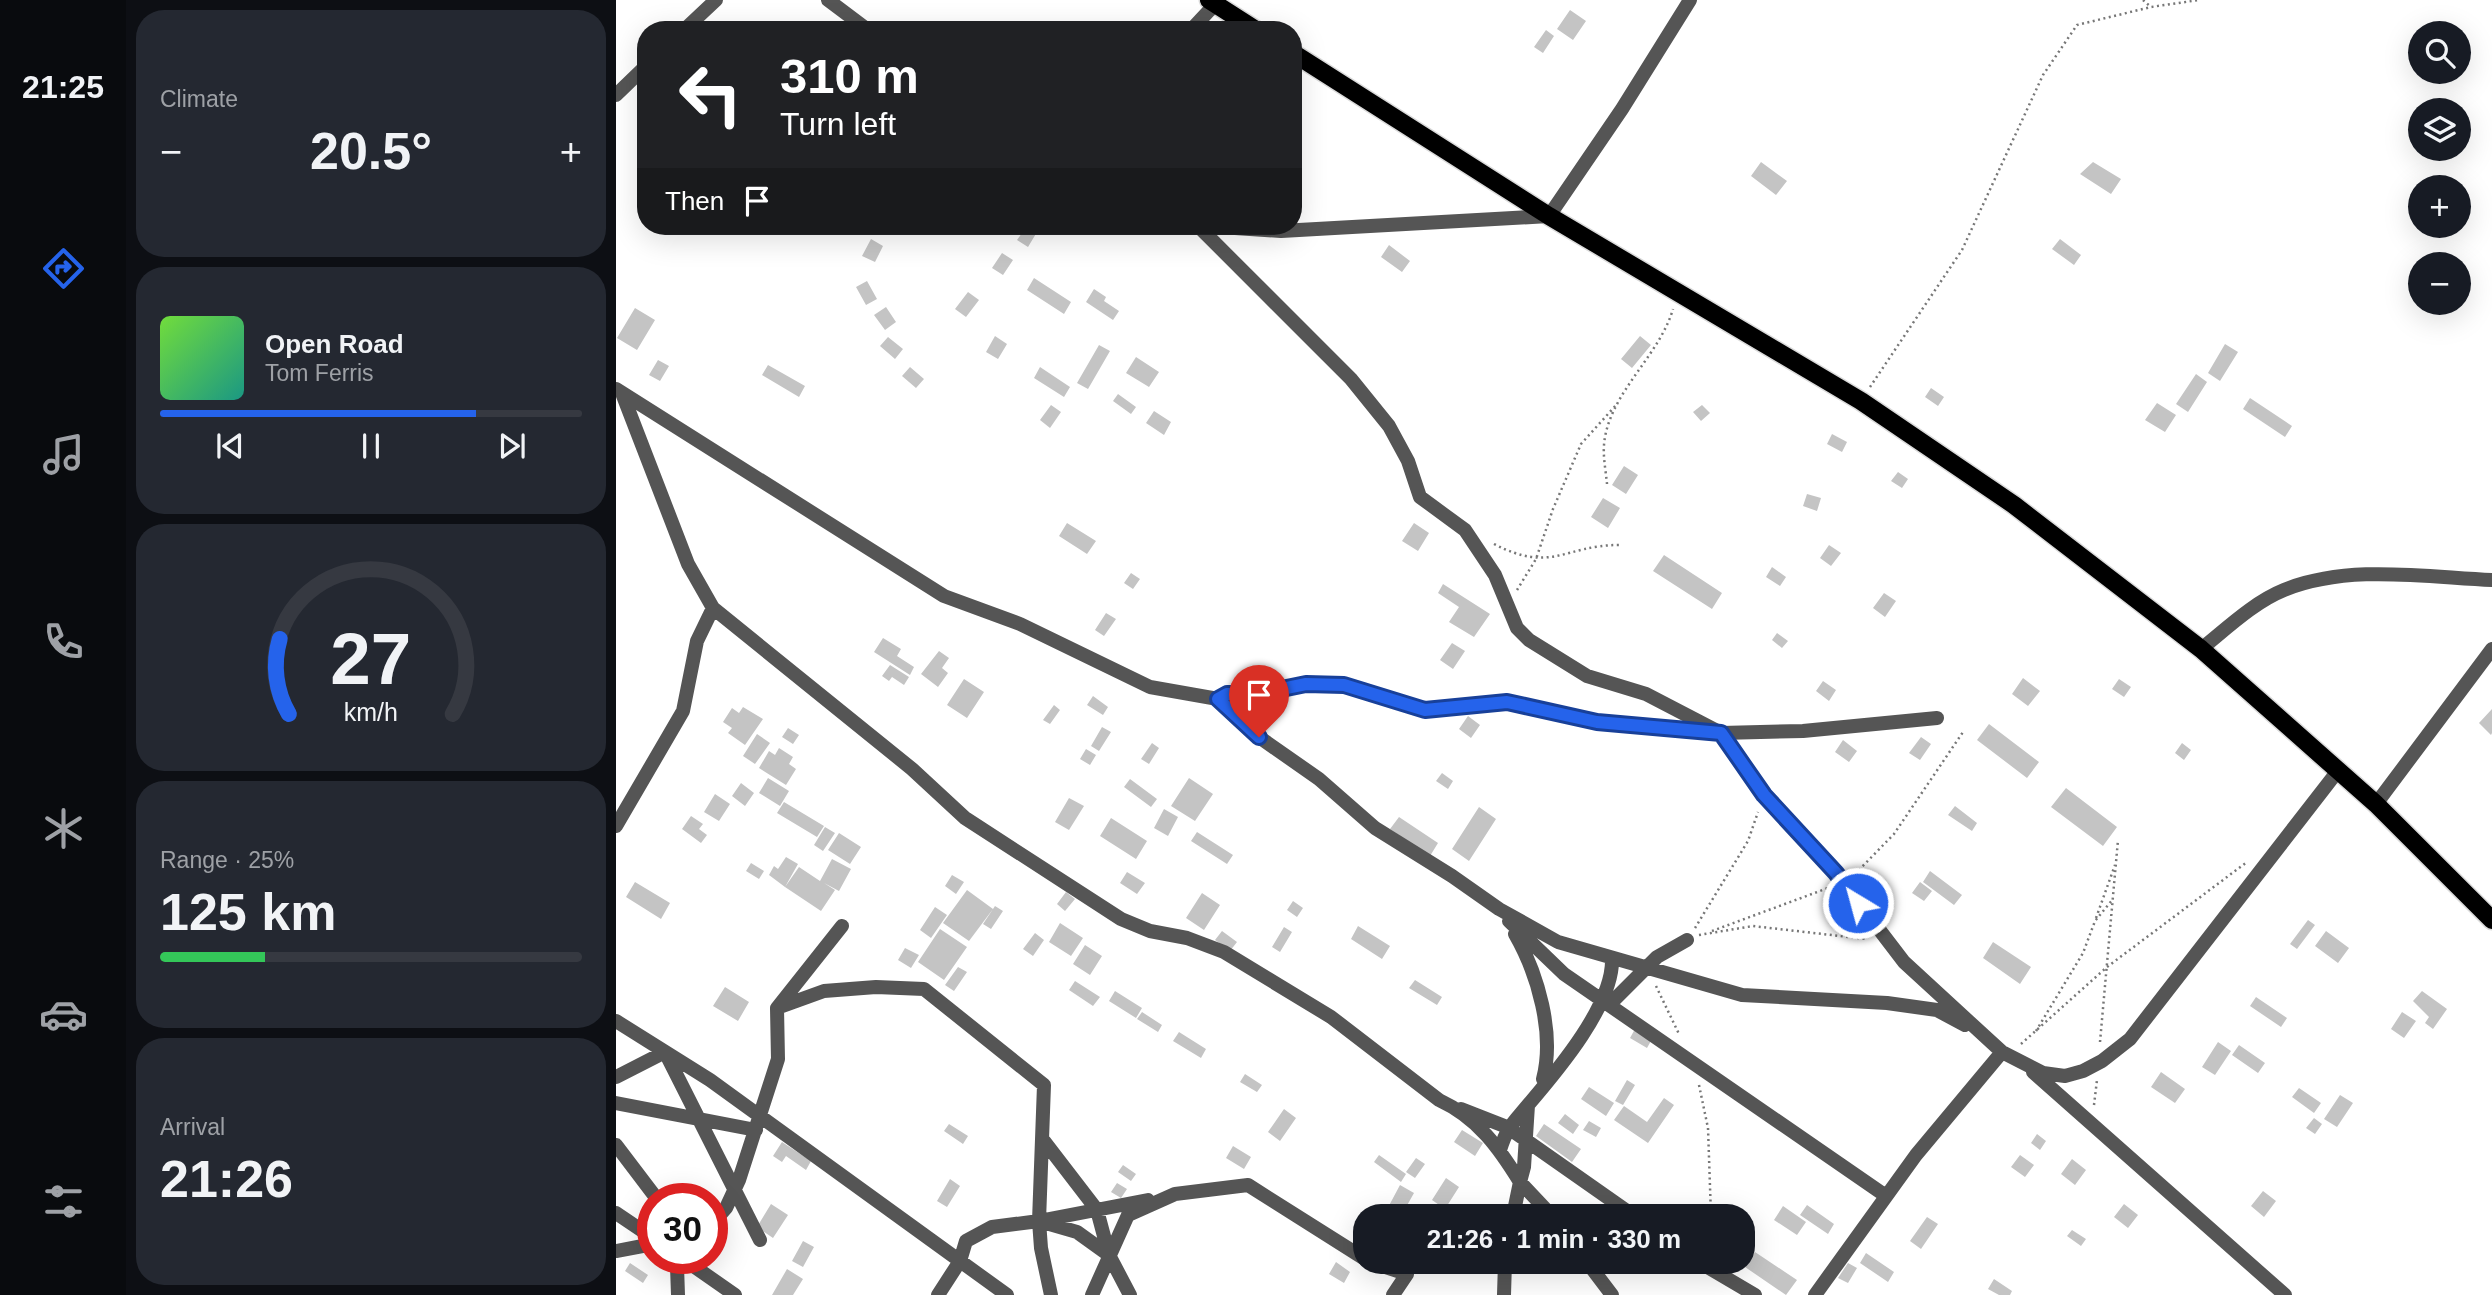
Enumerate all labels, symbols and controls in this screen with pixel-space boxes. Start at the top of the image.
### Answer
map controls [2408,21,2471,315]
button: search [2408,21,2471,84]
icon: left [665,49,756,140]
text: 310 m [780,49,919,103]
text: 21:25 [22,69,104,105]
text: Climate [160,86,238,112]
button: layers [2408,98,2471,161]
text: Turn left [780,106,896,142]
text: 20.5° [310,122,432,180]
text: − [160,131,182,173]
text: + [560,131,582,173]
button: + [2408,175,2471,238]
icon: arrive [738,182,776,220]
text: Then [665,186,724,216]
icon: directions [39,244,88,293]
button: − [2408,252,2471,315]
text: Open Road [265,329,404,359]
text: Tom Ferris [265,360,374,386]
icon: previous [211,427,249,465]
icon: pause [352,427,390,465]
icon: next [493,427,531,465]
icon: music [39,430,88,479]
icon: phone [39,617,88,666]
text: 27 [331,618,411,699]
pin [1229,665,1289,737]
icon: arrive [1240,676,1278,714]
text: km/h [344,697,398,725]
icon: climate [39,804,88,853]
text: Range · 25% [160,847,294,873]
position arrow [1821,866,1895,940]
text: 125 km [160,883,336,941]
icon: car [39,990,88,1039]
text: Arrival [160,1114,225,1140]
text: 21:26 [160,1150,293,1208]
icon: filters [39,1177,88,1226]
speed limit sign: 30 [637,1183,728,1274]
text: 21:26 · 1 min · 330 m [1427,1224,1681,1254]

